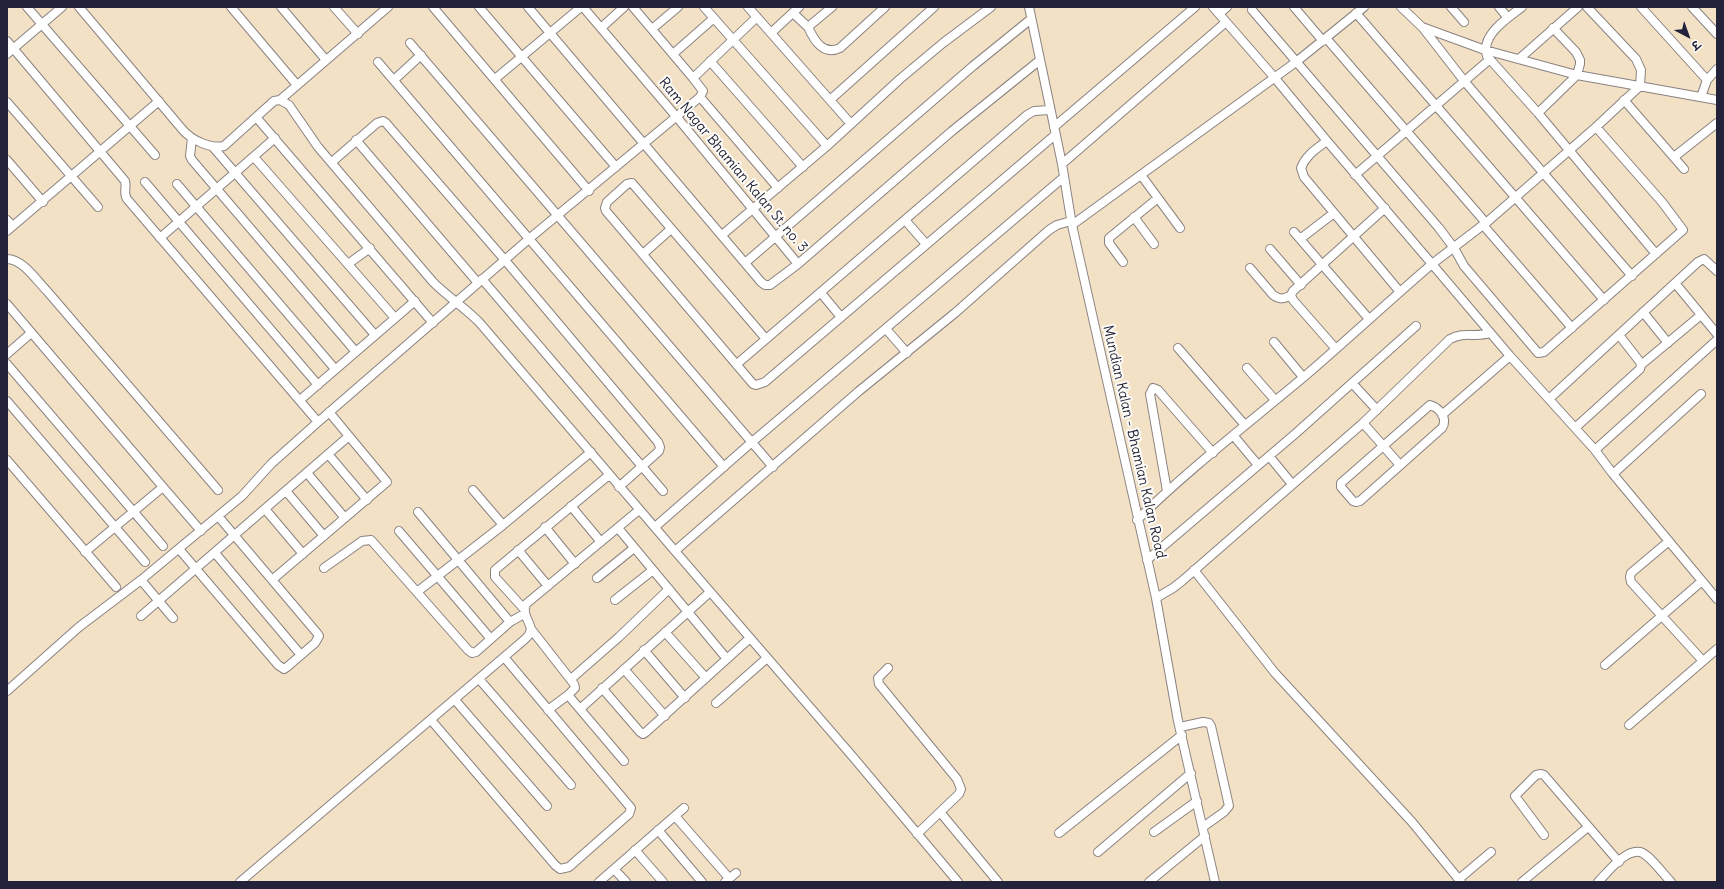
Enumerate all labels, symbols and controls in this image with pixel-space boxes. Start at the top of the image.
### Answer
north arrow [1668,16,1708,56]
text: उ [1689,37,1703,53]
street label: Ram Nagar Bhamian Kalan St. no. 3 [655,74,811,256]
street label: Mundian Kalan - Bhamian Kalan Road [1099,324,1169,560]

